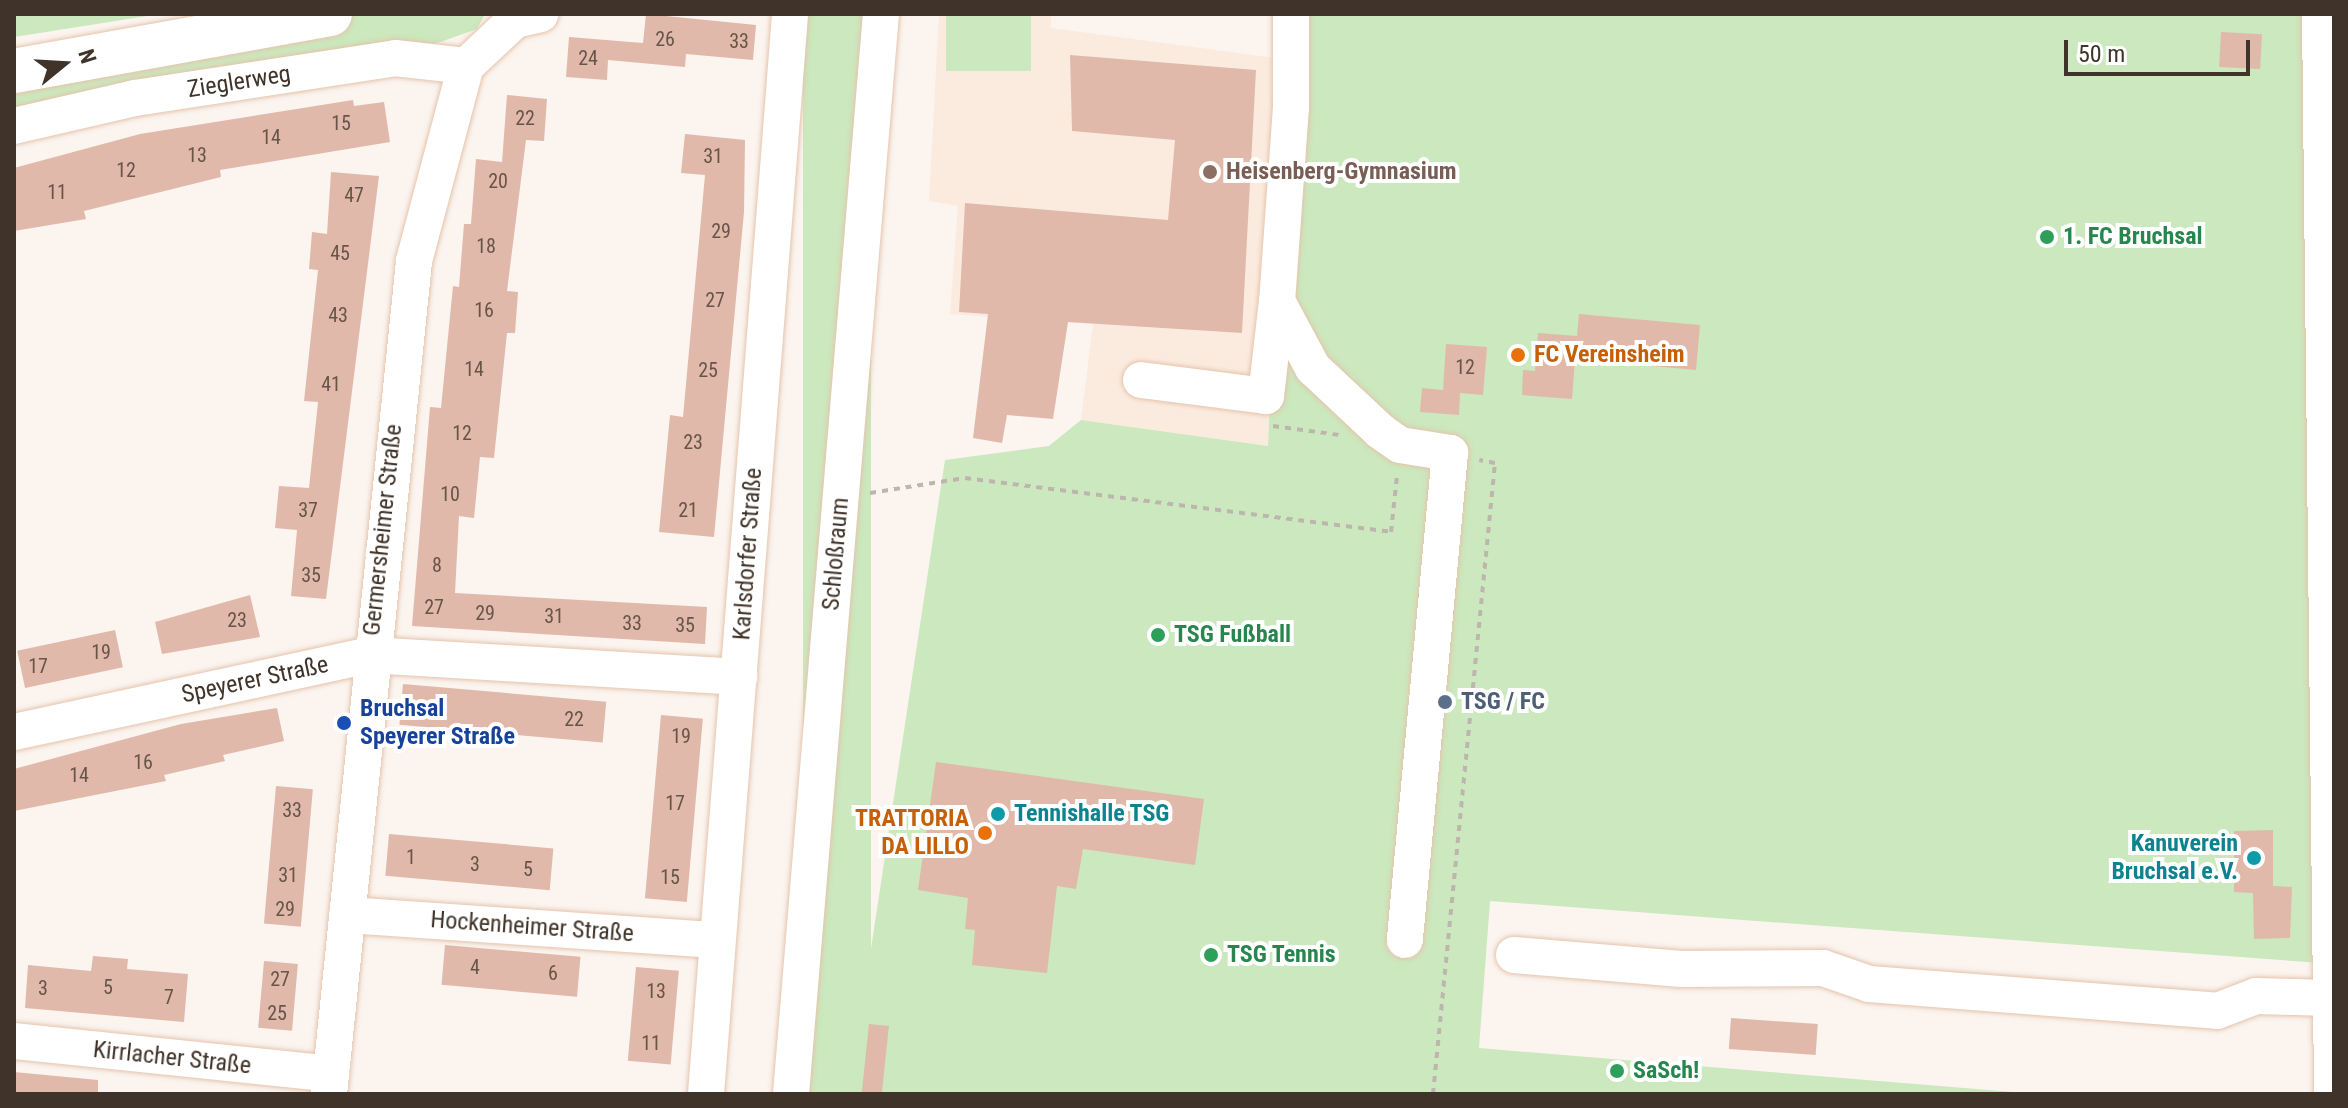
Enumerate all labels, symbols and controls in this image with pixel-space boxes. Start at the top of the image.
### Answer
north arrow [24,24,104,104]
scale bar [2068,24,2254,74]
house number: 26 [655,27,675,51]
house number: 33 [729,29,749,53]
text: 50 m [2078,40,2125,68]
text: N [73,46,101,67]
house number: 24 [578,46,598,70]
street label: Zieglerweg [185,60,293,104]
house number: 22 [515,106,535,130]
house number: 15 [331,111,351,135]
house number: 14 [261,125,281,149]
house number: 13 [187,143,207,167]
house number: 31 [703,144,723,168]
house number: 12 [116,158,136,182]
place label: Heisenberg-Gymnasium [1226,158,1456,186]
marker: Heisenberg-Gymnasium [1201,163,1219,181]
house number: 20 [488,169,508,193]
house number: 11 [47,180,67,204]
house number: 47 [344,183,364,207]
house number: 29 [711,219,731,243]
place label: 1. FC Bruchsal [2063,223,2203,251]
marker: 1. FC Bruchsal [2038,228,2056,246]
house number: 18 [476,234,496,258]
house number: 45 [330,241,350,265]
house number: 27 [705,288,725,312]
house number: 16 [474,298,494,322]
house number: 43 [328,303,348,327]
place label: FC Vereinsheim [1534,341,1685,369]
marker: FC Vereinsheim [1509,346,1527,364]
house number: 12 [1455,355,1475,379]
house number: 14 [464,357,484,381]
house number: 25 [698,358,718,382]
house number: 41 [321,372,341,396]
house number: 12 [452,421,472,445]
street label: Germersheimer Straße [358,423,408,637]
house number: 23 [683,430,703,454]
street label: Karlsdorfer Straße [728,467,768,641]
house number: 10 [440,482,460,506]
street label: Schloßraum [817,496,855,612]
house number: 37 [298,498,318,522]
house number: 21 [678,498,698,522]
house number: 8 [432,553,442,577]
house number: 35 [301,563,321,587]
house number: 27 [424,595,444,619]
house number: 29 [475,601,495,625]
house number: 31 [544,604,564,628]
house number: 23 [227,608,247,632]
house number: 33 [622,611,642,635]
house number: 35 [675,613,695,637]
place label: TSG Fußball [1174,621,1291,649]
marker: TSG Fußball [1149,626,1167,644]
house number: 19 [91,640,111,664]
street label: Speyerer Straße [179,650,331,710]
house number: 17 [28,654,48,678]
place label: TSG / FC [1461,688,1545,716]
marker: TSG / FC [1436,693,1454,711]
place label: Bruchsal Speyerer Straße [360,695,515,751]
house number: 22 [564,707,584,731]
marker: Bruchsal Speyerer Straße [335,714,353,732]
house number: 19 [671,724,691,748]
house number: 16 [133,750,153,774]
house number: 14 [69,763,89,787]
house number: 17 [665,791,685,815]
house number: 33 [282,798,302,822]
place label: Tennishalle TSG [1014,800,1170,828]
place label: TRATTORIA DA LILLO [855,805,969,861]
marker: Tennishalle TSG [989,805,1007,823]
marker: TRATTORIA DA LILLO [976,824,994,842]
place label: Kanuverein Bruchsal e.V. [2111,830,2238,886]
house number: 1 [406,845,416,869]
marker: Kanuverein Bruchsal e.V. [2245,849,2263,867]
house number: 3 [470,852,480,876]
house number: 5 [523,857,533,881]
house number: 31 [278,863,298,887]
house number: 15 [660,865,680,889]
house number: 29 [275,897,295,921]
street label: Hockenheimer Straße [429,906,635,948]
place label: TSG Tennis [1227,941,1336,969]
marker: TSG Tennis [1202,946,1220,964]
house number: 4 [470,955,480,979]
house number: 6 [548,961,558,985]
house number: 27 [270,967,290,991]
house number: 5 [103,975,113,999]
house number: 3 [38,976,48,1000]
house number: 13 [646,979,666,1003]
house number: 7 [164,985,174,1009]
house number: 25 [267,1001,287,1025]
house number: 11 [641,1031,661,1055]
street label: Kirrlacher Straße [92,1035,252,1081]
place label: SaSch! [1633,1057,1699,1085]
marker: SaSch! [1608,1062,1626,1080]

